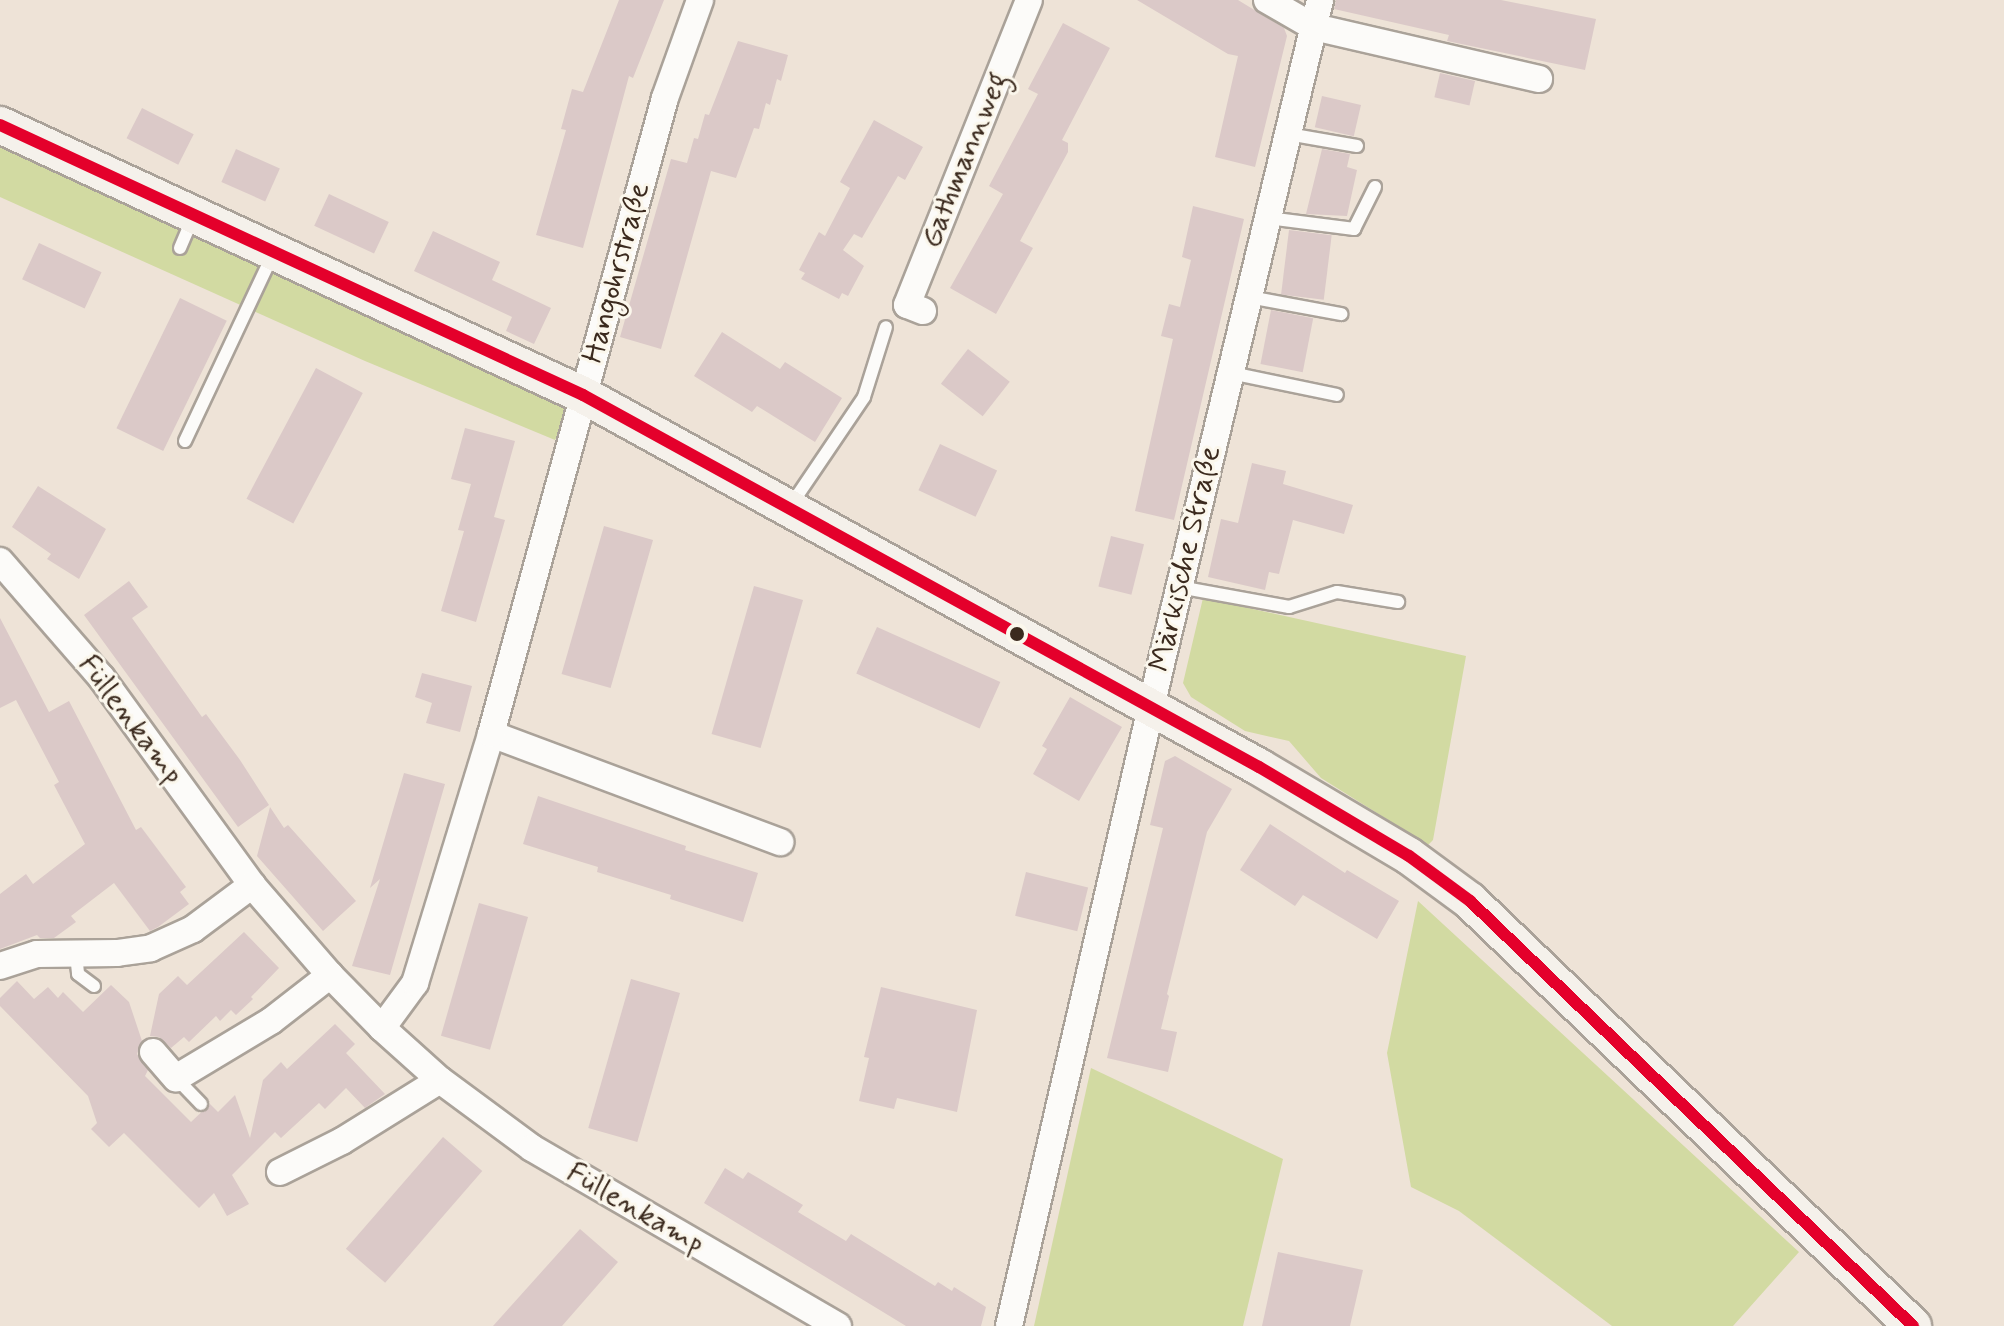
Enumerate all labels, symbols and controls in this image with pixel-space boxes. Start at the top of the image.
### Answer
street label: Gathmannweg [913,67,1017,253]
street label: Hangohrstraße [576,179,658,367]
street label: Märkische Straße [1143,443,1229,675]
unlabelled marker [1009,626,1025,642]
street label: Füllenkamp [70,648,190,792]
street label: Füllenkamp [560,1155,710,1263]

